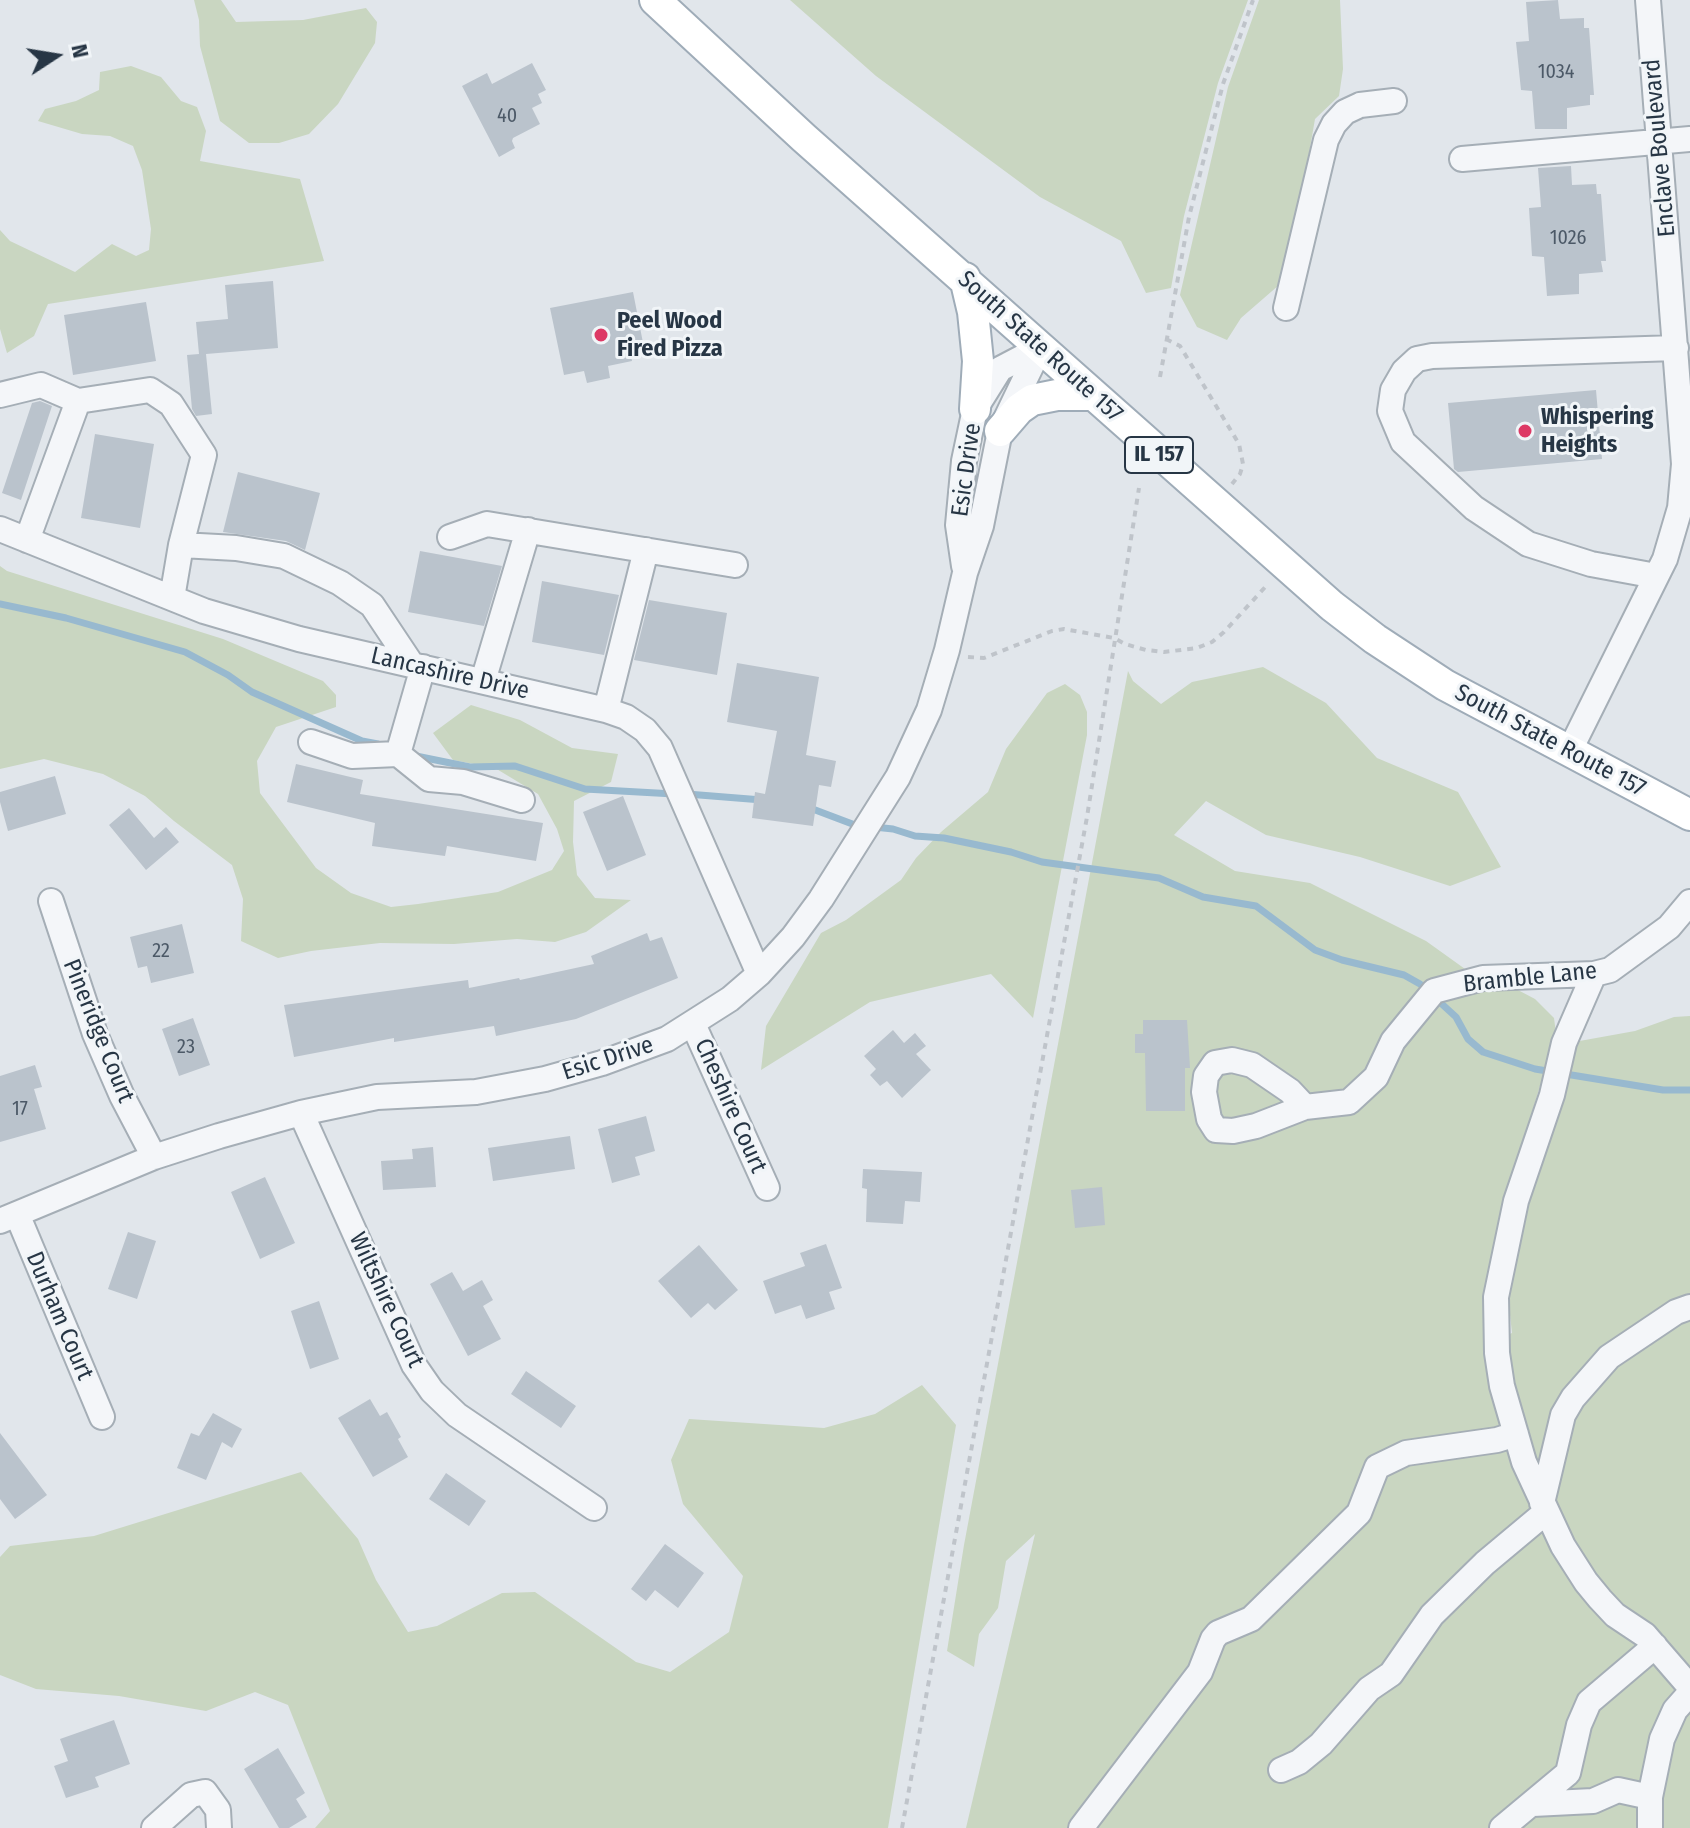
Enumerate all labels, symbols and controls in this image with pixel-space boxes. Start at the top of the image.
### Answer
north arrow [16,16,96,96]
text: N [65,42,95,60]
street label: Enclave Boulevard [1638,58,1682,238]
house number: 1034 [1538,60,1574,84]
house number: 40 [497,104,517,128]
house number: 1026 [1550,226,1586,250]
street label: South State Route 157 [952,265,1128,429]
place label: Peel Wood Fired Pizza [617,307,723,363]
marker: Peel Wood Fired Pizza [592,326,610,344]
place label: Whispering Heights [1541,403,1654,459]
street label: Esic Drive [946,421,988,519]
marker: Whispering Heights [1516,422,1534,440]
road number: IL 157 [1125,437,1193,473]
street label: Lancashire Drive [368,642,532,706]
street label: South State Route 157 [1450,679,1650,803]
house number: 22 [152,939,170,963]
street label: Pineridge Court [56,955,140,1107]
street label: Bramble Lane [1462,957,1598,999]
street label: Esic Drive [559,1031,657,1087]
street label: Cheshire Court [688,1034,772,1178]
house number: 23 [177,1035,195,1059]
house number: 17 [12,1097,28,1121]
street label: Wiltshire Court [342,1228,430,1372]
street label: Durham Court [19,1248,99,1384]

